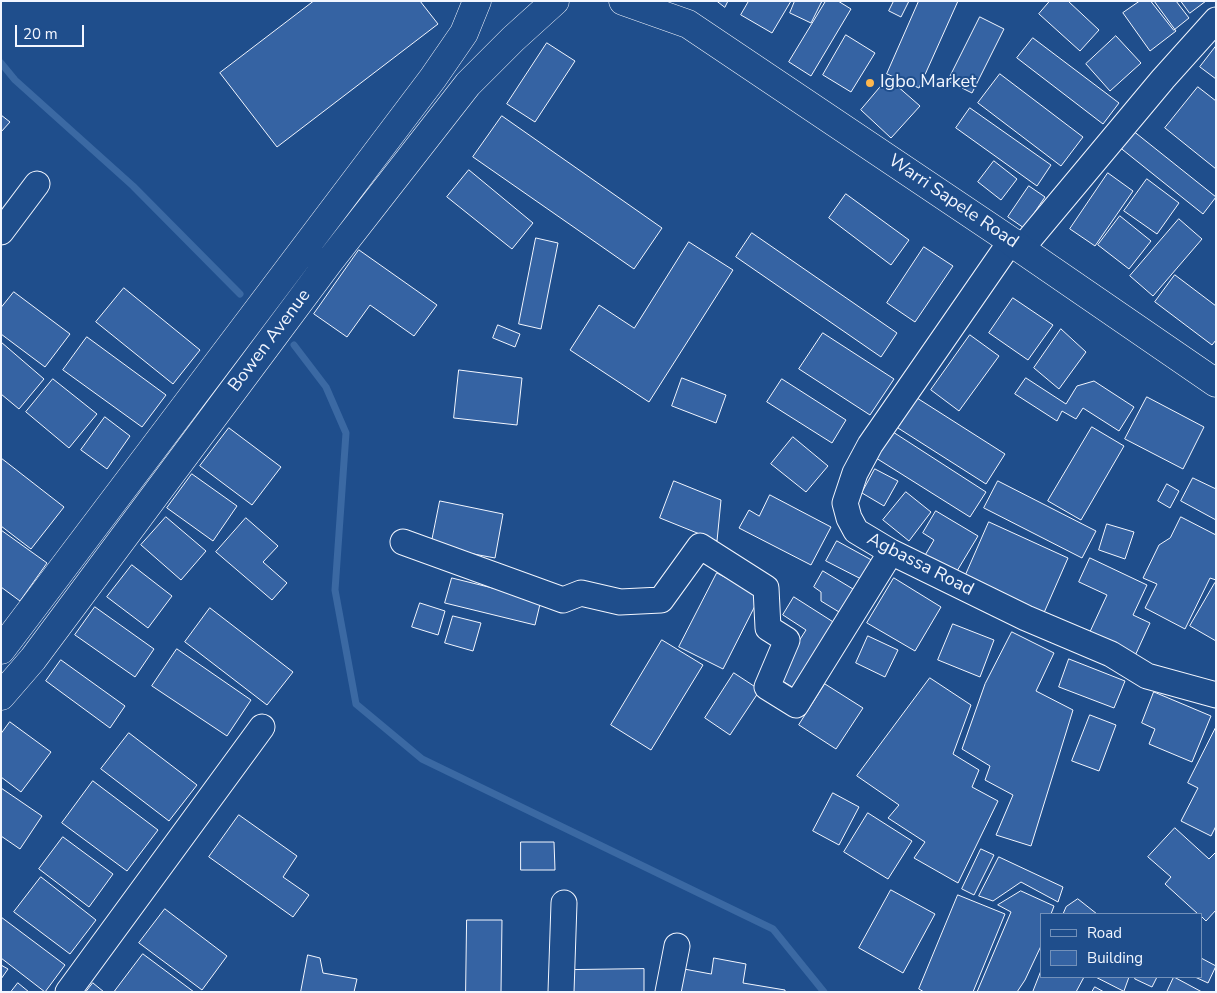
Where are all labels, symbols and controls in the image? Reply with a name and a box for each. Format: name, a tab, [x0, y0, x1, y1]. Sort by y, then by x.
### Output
scale bar	[18, 15, 86, 47]
text: 20 m	[23, 24, 58, 44]
place label: Igbo Market	[880, 72, 976, 94]
marker: Igbo Market	[864, 77, 876, 89]
street label: Warri Sapele Road	[884, 151, 1022, 253]
street label: Bowen Avenue	[224, 285, 316, 397]
street label: Agbassa Road	[863, 529, 977, 601]
legend	[1040, 913, 1202, 978]
text: Road	[1087, 923, 1122, 943]
text: Building	[1087, 948, 1143, 968]

